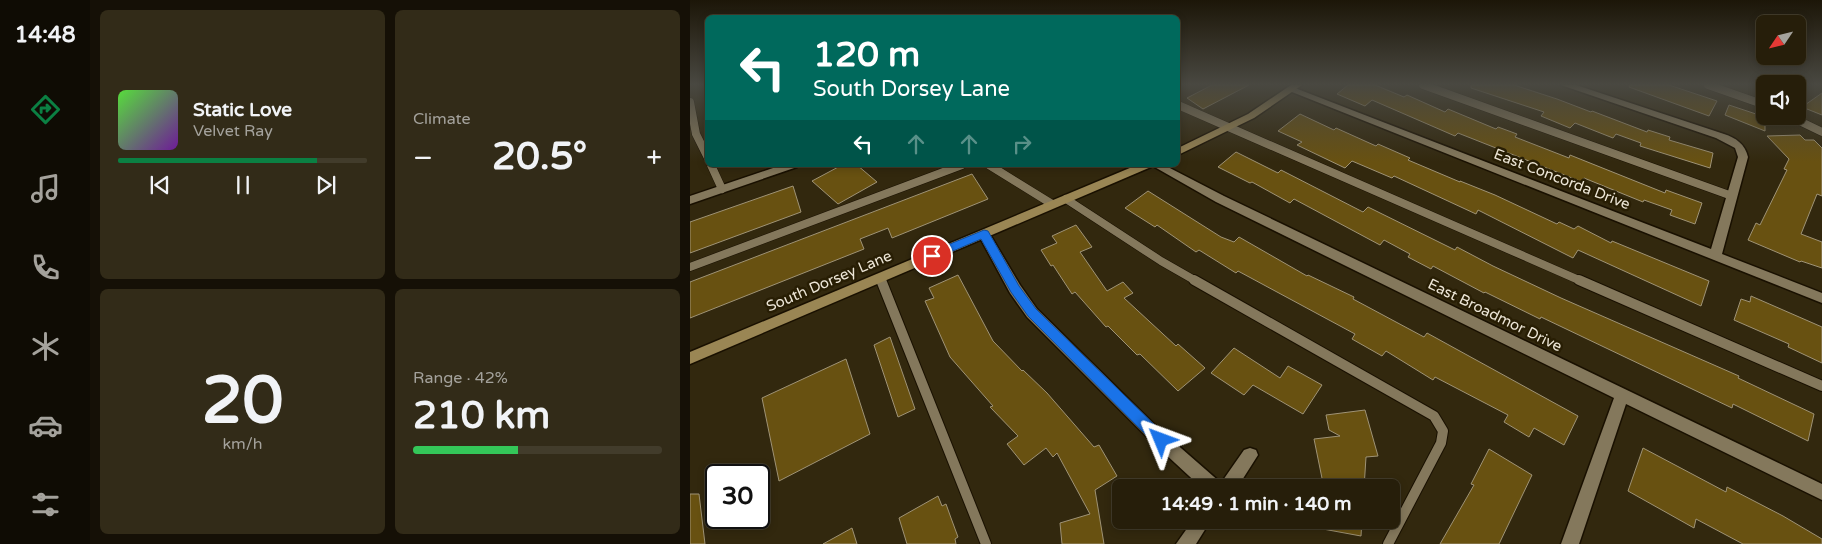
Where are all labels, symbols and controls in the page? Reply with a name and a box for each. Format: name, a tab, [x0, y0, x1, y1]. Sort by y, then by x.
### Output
north arrow	[1756, 15, 1806, 65]
map controls	[1756, 15, 1806, 125]
text: 14:48	[15, 22, 75, 48]
text: 120 m	[813, 34, 920, 76]
icon: left	[730, 35, 795, 100]
button: sound	[1756, 75, 1806, 125]
text: South Dorsey Lane	[813, 76, 1010, 102]
icon: directions	[28, 92, 63, 127]
text: Static Love	[193, 99, 292, 121]
text: Climate	[413, 109, 471, 129]
text: Velvet Ray	[193, 121, 273, 141]
icon: left	[849, 130, 877, 158]
icon: ahead	[902, 130, 930, 158]
icon: ahead	[955, 130, 983, 158]
icon: right	[1008, 130, 1036, 158]
text: 20.5°	[492, 134, 587, 180]
text: −	[413, 141, 433, 175]
text: +	[646, 141, 662, 175]
street label: East Concorda Drive	[1491, 145, 1633, 213]
icon: music	[28, 171, 63, 206]
icon: previous	[146, 171, 174, 199]
icon: pause	[229, 171, 257, 199]
icon: next	[312, 171, 340, 199]
pin	[911, 235, 953, 277]
icon: arrive	[918, 242, 946, 270]
street label: South Dorsey Lane	[764, 246, 894, 316]
icon: phone	[28, 250, 63, 285]
street label: East Broadmor Drive	[1425, 275, 1565, 355]
icon: climate	[28, 329, 63, 364]
text: 20	[202, 362, 283, 441]
text: Range · 42%	[413, 368, 508, 388]
text: 210 km	[413, 393, 550, 439]
icon: car	[28, 408, 63, 443]
position arrow	[1134, 413, 1186, 465]
text: km/h	[222, 434, 263, 454]
speed limit sign: 30	[705, 464, 770, 529]
icon: filters	[28, 487, 63, 522]
text: 14:49 · 1 min · 140 m	[1160, 493, 1352, 515]

